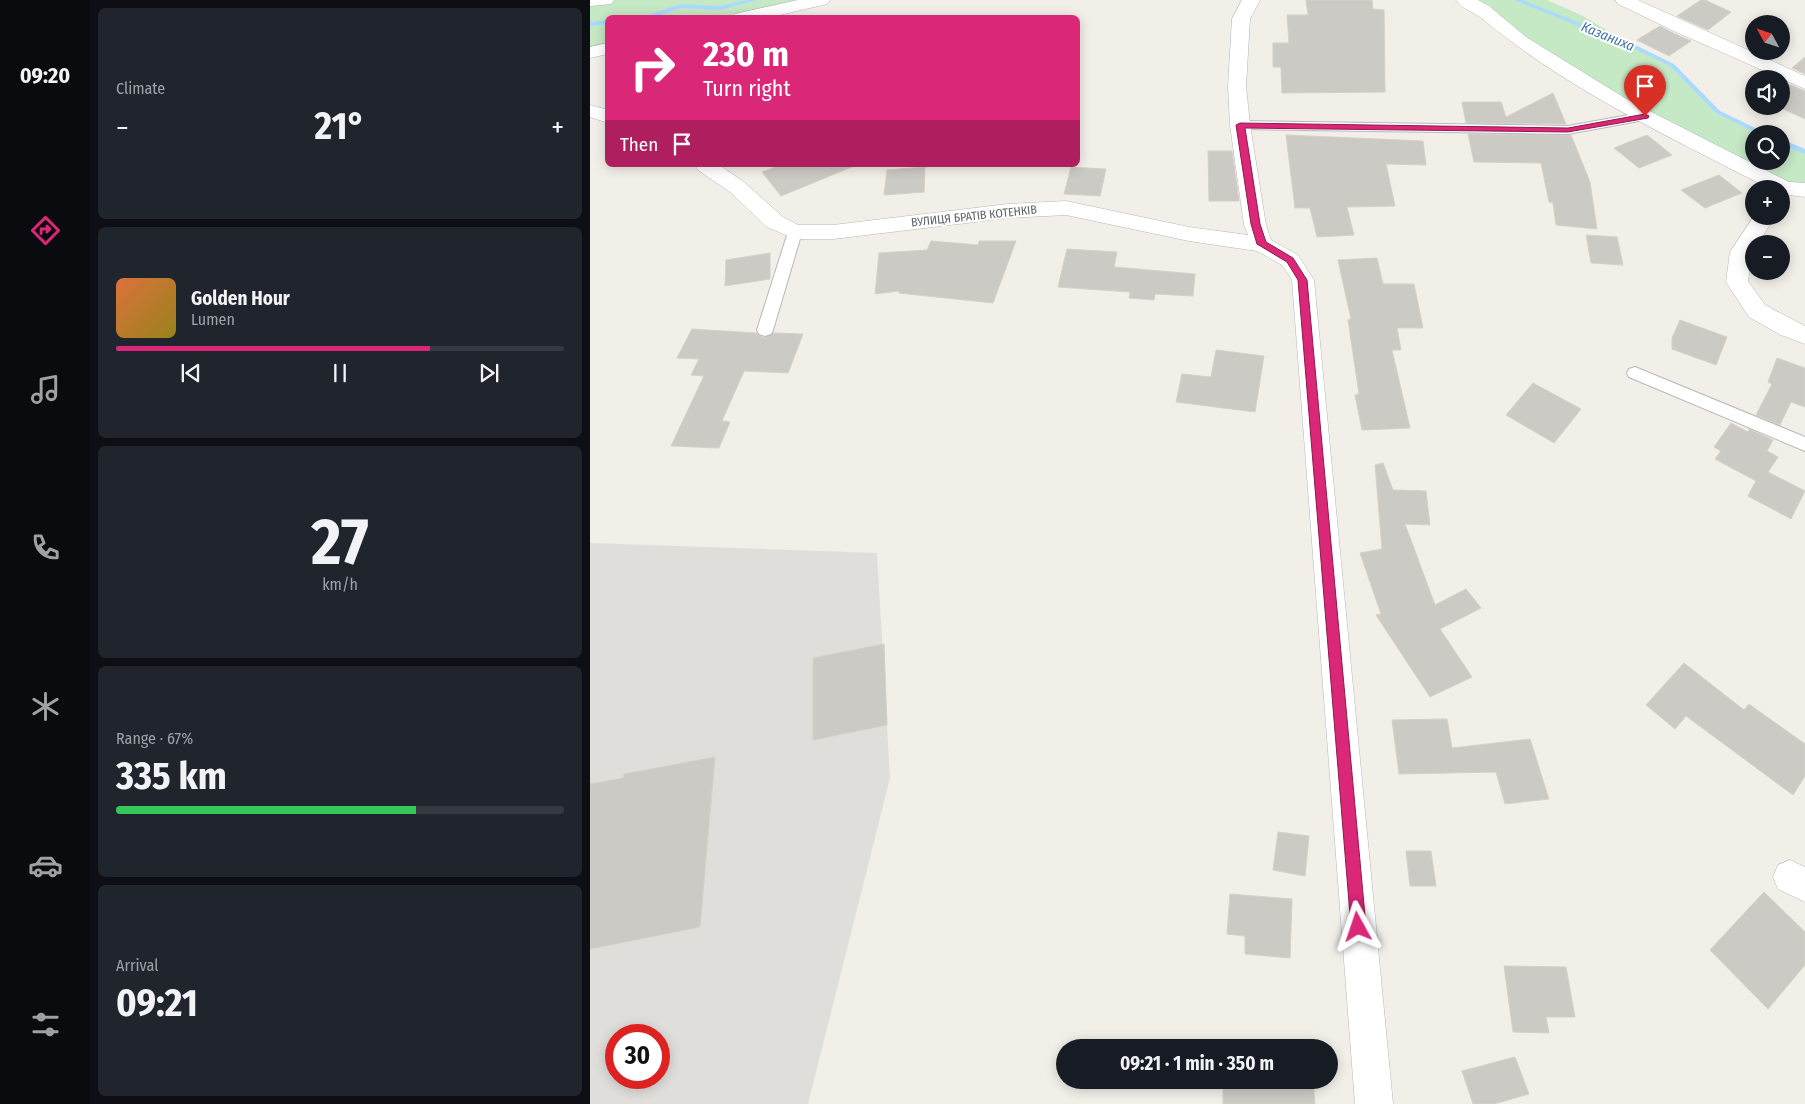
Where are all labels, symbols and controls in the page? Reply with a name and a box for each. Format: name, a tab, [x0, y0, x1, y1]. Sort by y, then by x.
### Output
north arrow	[1745, 15, 1790, 60]
map controls	[1745, 15, 1790, 280]
water label: Казаниха	[1579, 18, 1637, 55]
text: 230 m	[703, 33, 789, 75]
icon: right	[620, 35, 685, 100]
text: 09:20	[20, 62, 70, 89]
pin	[1624, 65, 1666, 116]
button: sound	[1745, 70, 1790, 115]
icon: arrive	[1631, 72, 1659, 100]
text: Turn right	[703, 75, 791, 102]
text: Climate	[116, 79, 165, 98]
text: 21°	[315, 103, 365, 149]
text: −	[116, 111, 129, 144]
text: +	[551, 111, 564, 144]
button: search	[1745, 125, 1790, 170]
icon: arrive	[668, 130, 696, 158]
text: Then	[620, 133, 658, 156]
button: +	[1745, 180, 1790, 225]
street label: ВУЛИЦЯ БРАТІВ КОТЕНКІВ	[910, 202, 1038, 230]
icon: directions	[28, 213, 63, 248]
button: −	[1745, 235, 1790, 280]
text: Golden Hour	[191, 287, 290, 310]
text: Lumen	[191, 310, 235, 329]
icon: previous	[177, 359, 205, 387]
icon: pause	[326, 359, 354, 387]
icon: next	[475, 359, 503, 387]
icon: music	[28, 372, 63, 407]
text: 27	[311, 503, 369, 581]
icon: phone	[28, 530, 63, 565]
text: km/h	[322, 575, 358, 594]
icon: climate	[28, 689, 63, 724]
text: Range · 67%	[116, 729, 193, 748]
text: 335 km	[116, 753, 227, 799]
icon: car	[28, 848, 63, 883]
position arrow	[1331, 900, 1383, 952]
text: Arrival	[116, 956, 158, 975]
text: 09:21	[116, 980, 198, 1026]
icon: filters	[28, 1007, 63, 1042]
speed limit sign: 30	[605, 1024, 670, 1089]
text: 09:21 · 1 min · 350 m	[1120, 1052, 1274, 1075]

